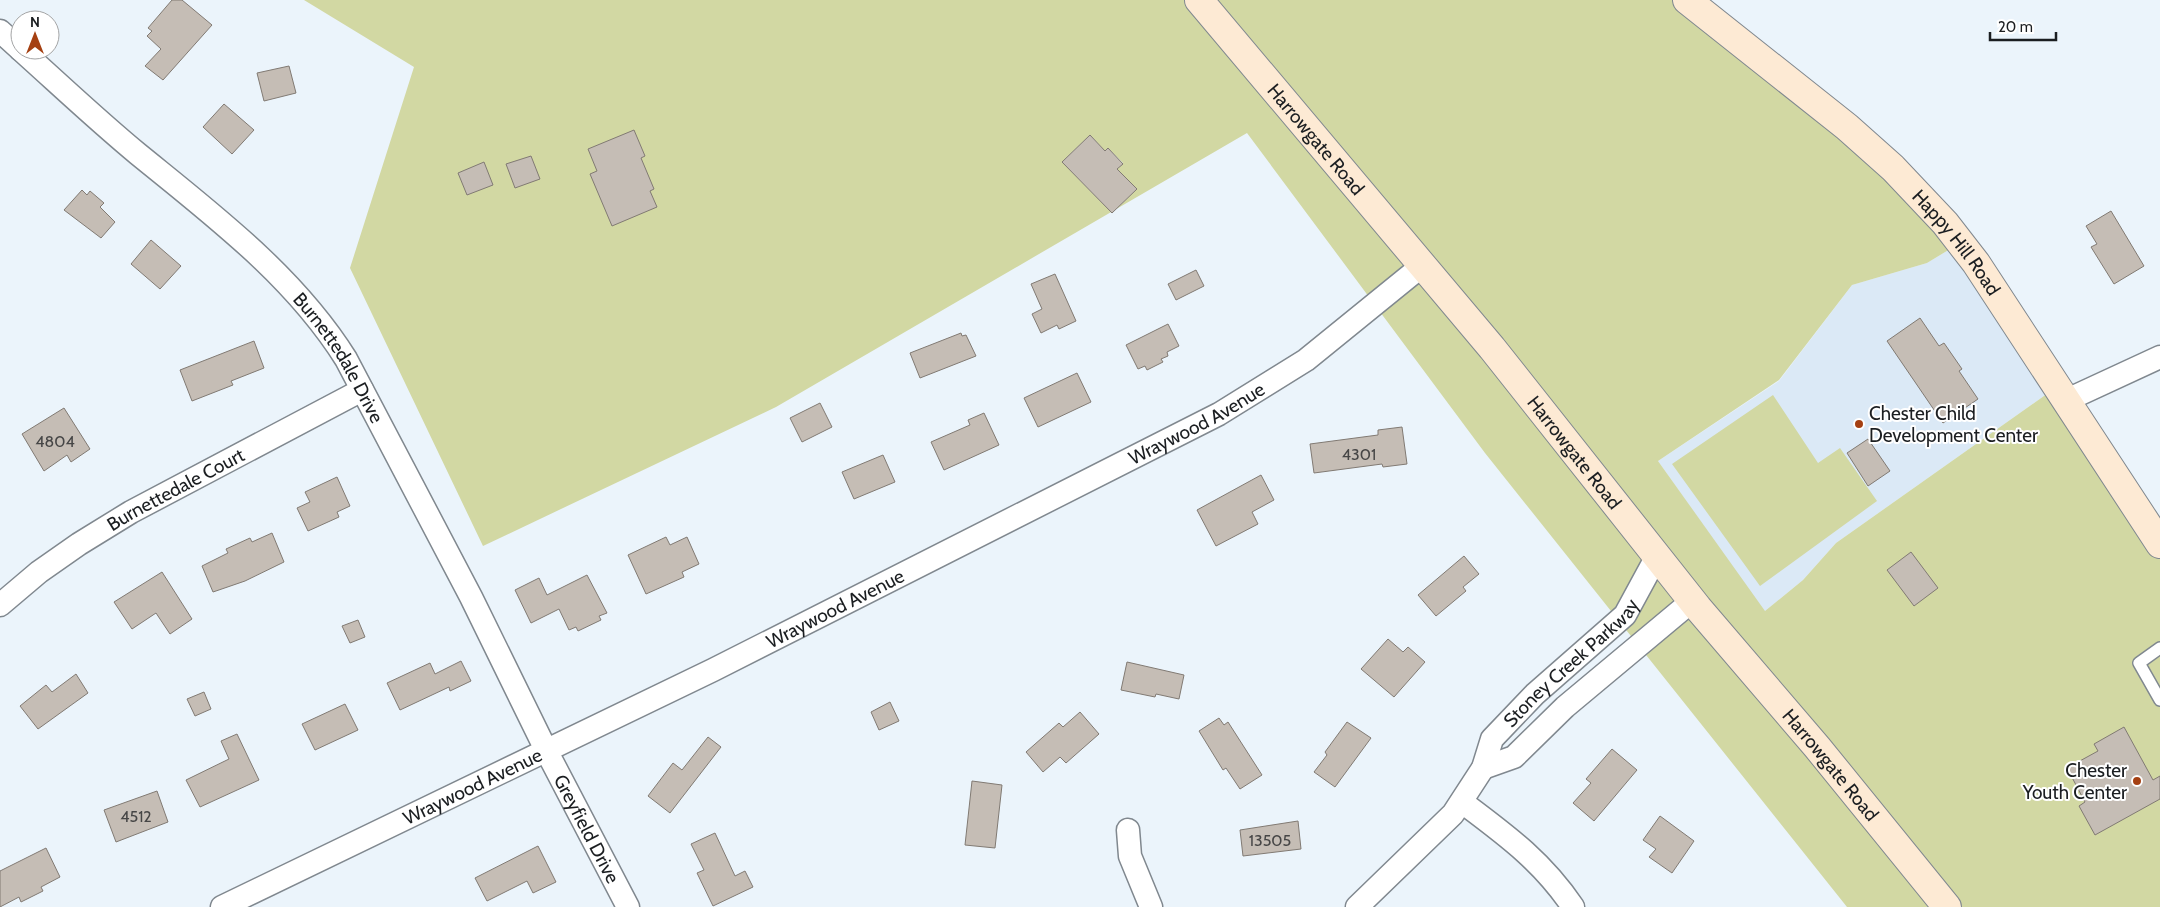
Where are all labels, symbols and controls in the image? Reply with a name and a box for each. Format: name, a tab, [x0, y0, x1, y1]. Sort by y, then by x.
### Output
north arrow	[10, 10, 60, 60]
scale bar	[1990, 10, 2056, 42]
text: N	[30, 13, 40, 31]
text: 20 m	[1998, 18, 2033, 36]
street label: Harrowgate Road	[1263, 79, 1369, 200]
street label: Happy Hill Road	[1907, 185, 2005, 300]
street label: Burnettedale Drive	[288, 288, 389, 427]
street label: Wraywood Avenue	[1125, 377, 1269, 470]
street label: Harrowgate Road	[1522, 391, 1626, 514]
place label: Chester Child Development Center	[1869, 402, 2038, 447]
marker: Chester Child Development Center	[1853, 418, 1865, 430]
house number: 4804	[35, 432, 75, 451]
street label: Burnettedale Court	[103, 443, 249, 536]
house number: 4301	[1342, 445, 1376, 464]
street label: Wraywood Avenue	[763, 564, 908, 653]
street label: Stoney Creek Parkway	[1499, 595, 1644, 732]
street label: Harrowgate Road	[1777, 704, 1883, 826]
street label: Wraywood Avenue	[399, 743, 546, 830]
place label: Chester Youth Center	[2022, 759, 2127, 804]
street label: Greyfield Drive	[549, 771, 625, 887]
marker: Chester Youth Center	[2131, 775, 2143, 787]
house number: 4512	[120, 807, 152, 826]
house number: 13505	[1249, 831, 1291, 850]

